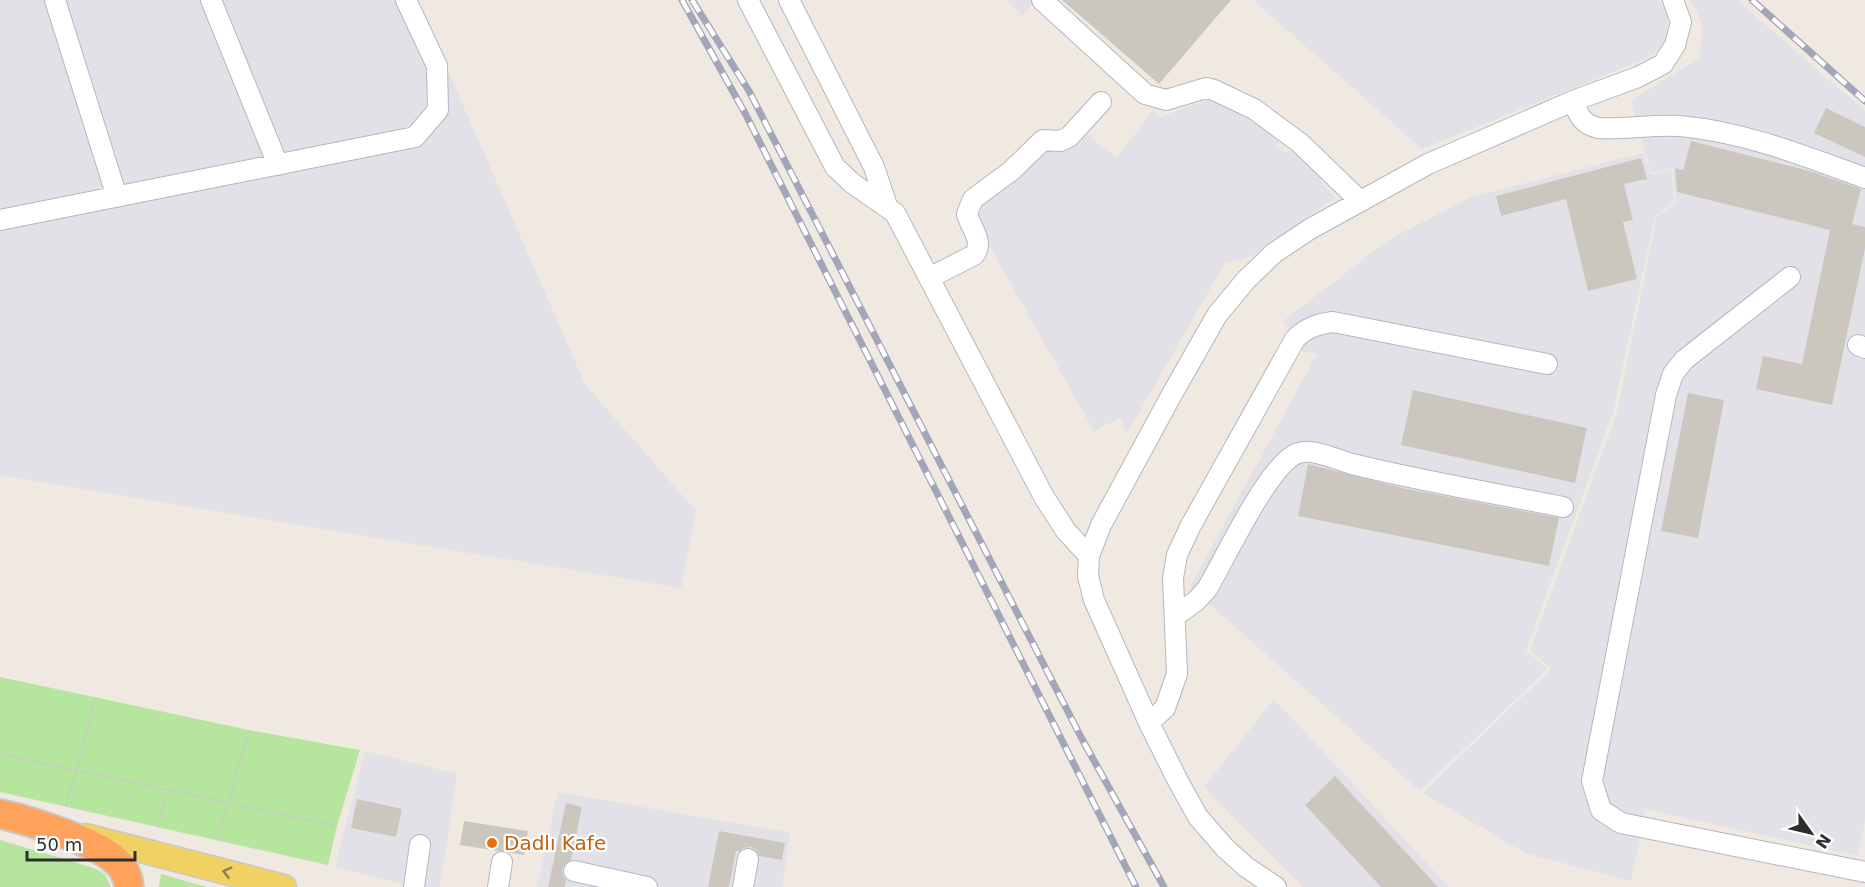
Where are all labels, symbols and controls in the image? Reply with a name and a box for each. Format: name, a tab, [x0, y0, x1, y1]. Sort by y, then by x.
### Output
north arrow	[1781, 803, 1841, 863]
scale bar	[27, 824, 135, 862]
text: N	[1811, 830, 1835, 852]
place label: Dadlı Kafe	[504, 831, 606, 855]
text: 50 m	[36, 834, 82, 855]
marker: Dadlı Kafe	[485, 836, 499, 850]
one-way arrow	[222, 867, 232, 880]

